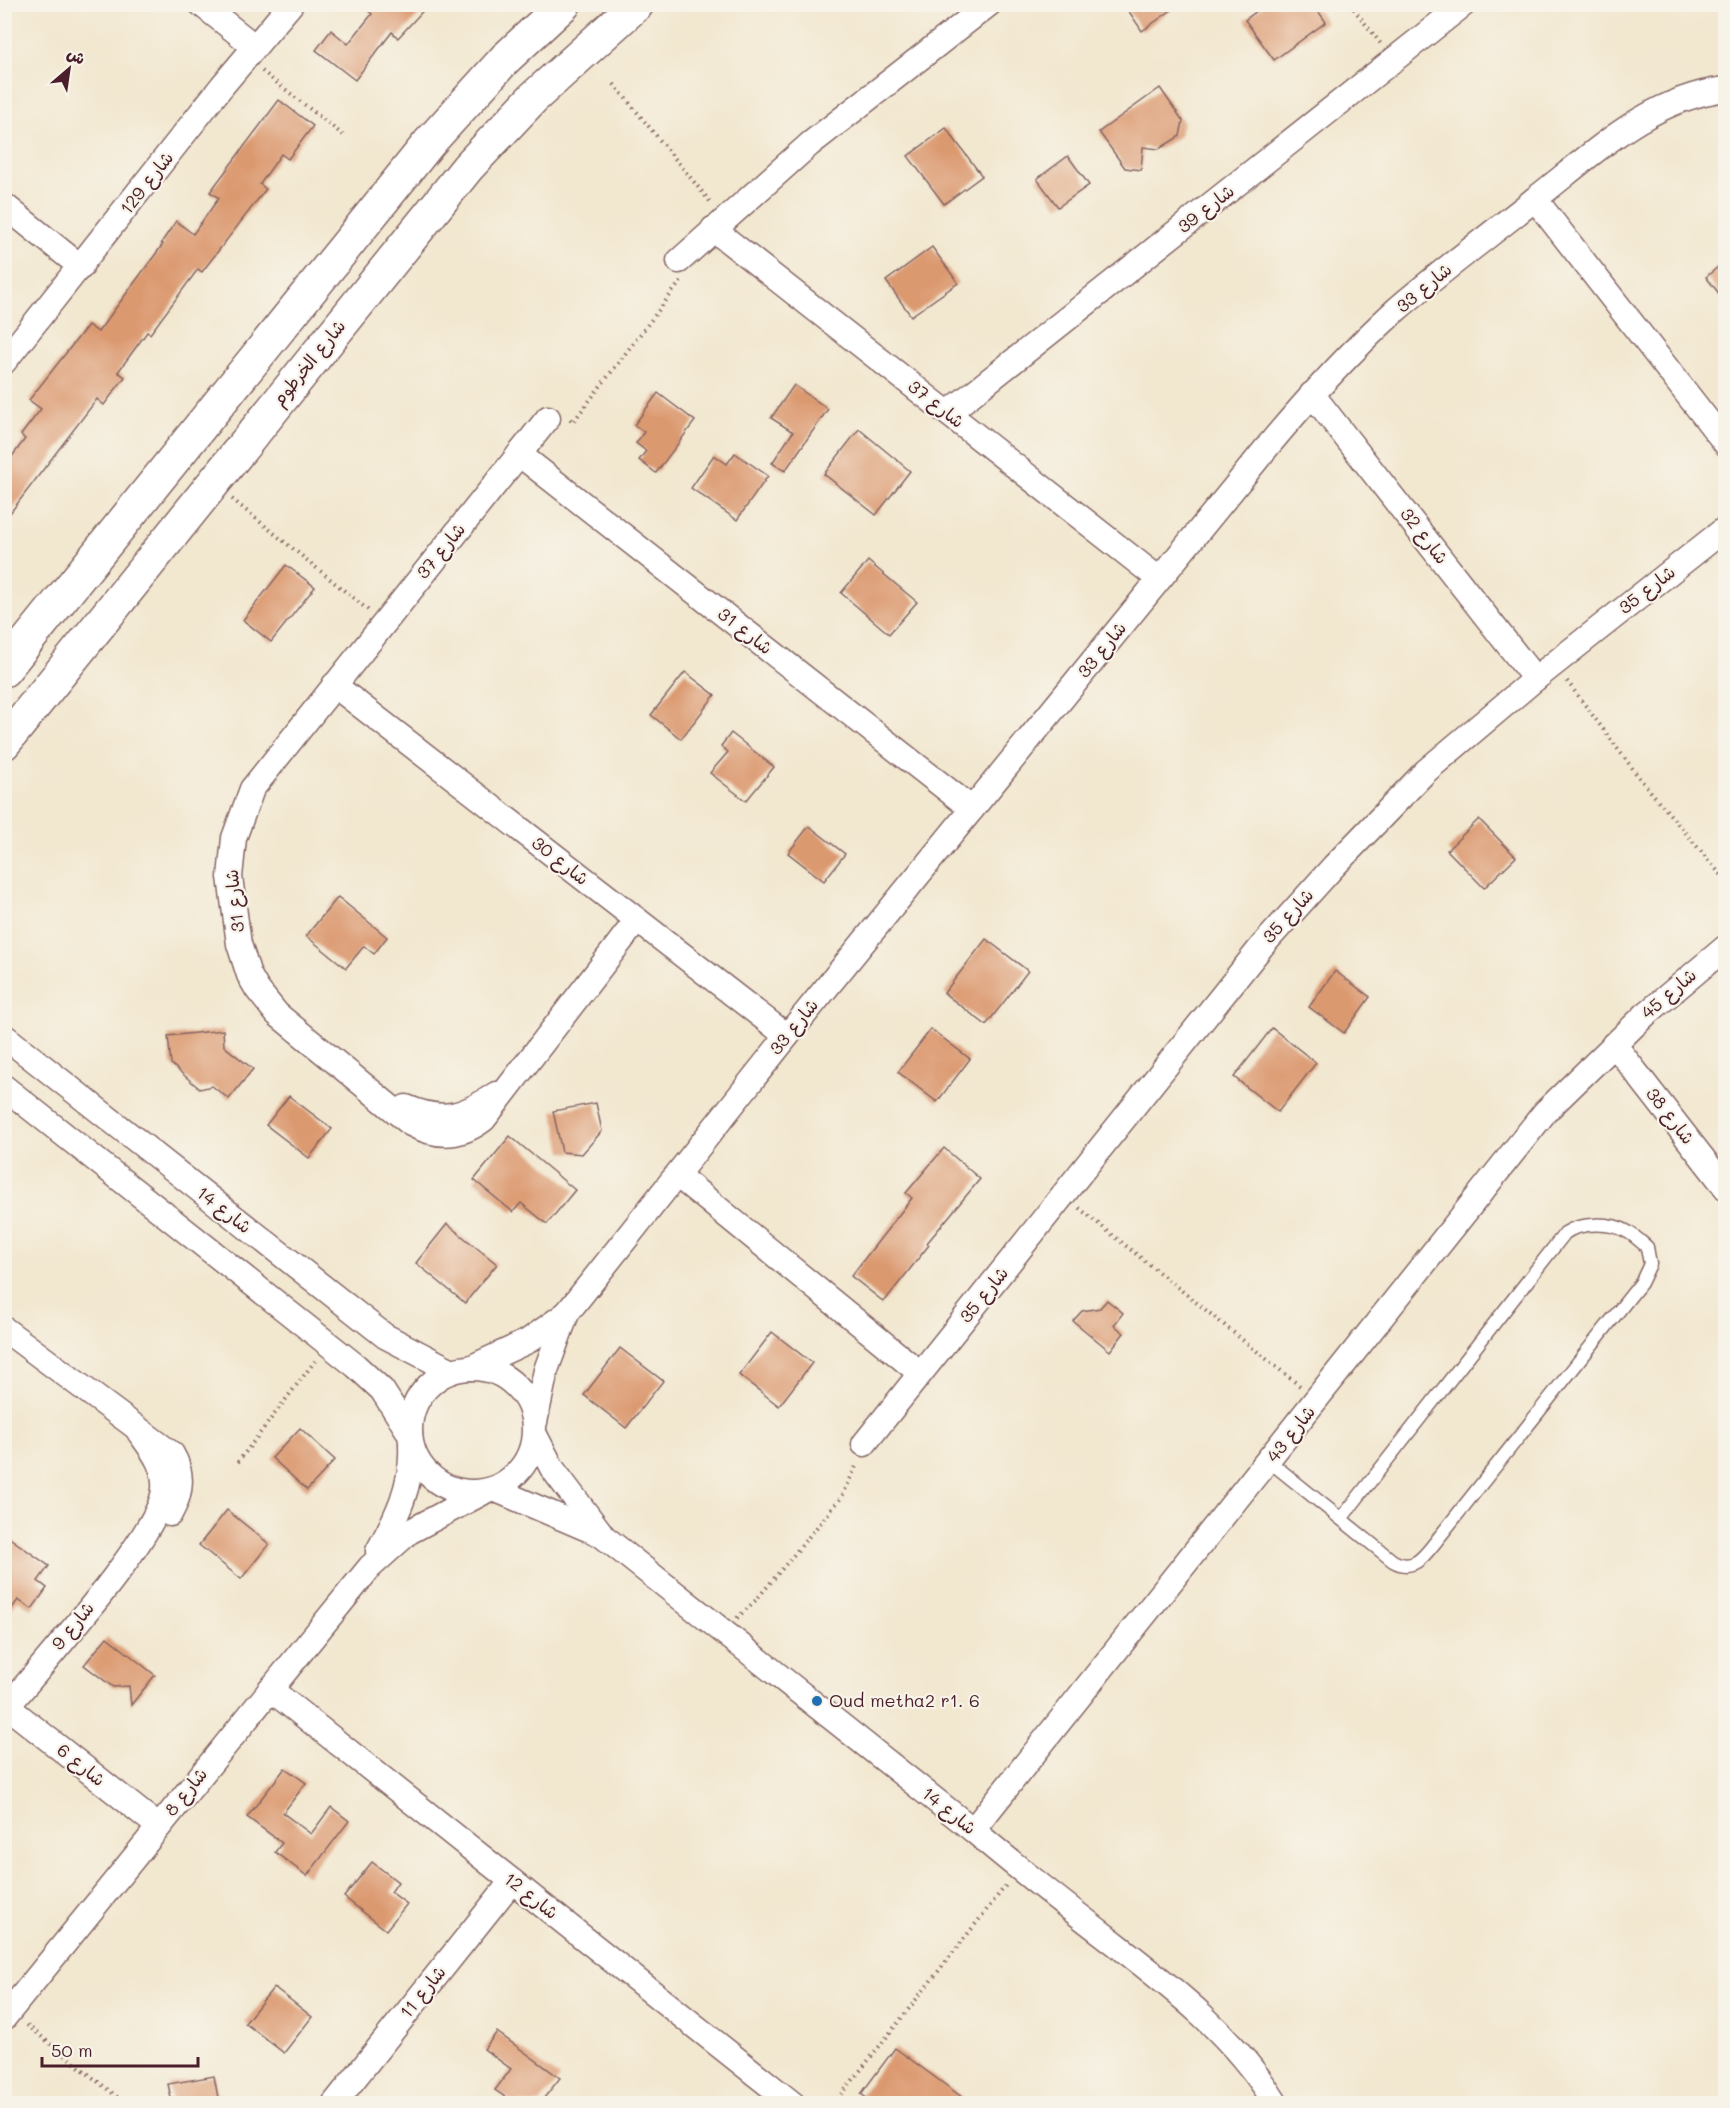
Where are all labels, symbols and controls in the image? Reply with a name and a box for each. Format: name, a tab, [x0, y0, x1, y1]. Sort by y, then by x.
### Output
north arrow	[39, 39, 99, 99]
text: ش	[64, 42, 89, 69]
street label: شارع 129	[114, 146, 179, 219]
street label: شارع 39	[1172, 178, 1239, 239]
street label: شارع 33	[1390, 257, 1457, 318]
street label: شارع الخرطوم	[266, 314, 353, 412]
street label: شارع 37	[903, 374, 970, 434]
street label: شارع 32	[1394, 502, 1454, 569]
street label: شارع 37	[410, 517, 471, 584]
street label: شارع 35	[1613, 560, 1680, 620]
street label: شارع 31	[713, 601, 778, 660]
street label: شارع 33	[1071, 616, 1132, 683]
street label: شارع 30	[526, 830, 594, 891]
street label: شارع 31	[219, 868, 250, 934]
street label: شارع 35	[1256, 883, 1319, 948]
street label: شارع 45	[1636, 963, 1702, 1025]
street label: شارع 33	[763, 993, 824, 1060]
street label: شارع 38	[1640, 1082, 1701, 1149]
street label: شارع 14	[192, 1180, 257, 1239]
street label: شارع 35	[953, 1261, 1014, 1328]
street label: شارع 43	[1260, 1400, 1321, 1467]
street label: شارع 9	[45, 1596, 100, 1655]
place label: Oud metha2 r1. 6	[829, 1688, 980, 1712]
marker: Oud metha2 r1. 6	[810, 1694, 824, 1708]
street label: شارع 6	[52, 1737, 111, 1792]
street label: شارع 8	[158, 1762, 213, 1821]
street label: شارع 14	[917, 1781, 982, 1840]
street label: شارع 12	[499, 1866, 564, 1925]
street label: شارع 11	[394, 1960, 451, 2023]
scale bar	[42, 2030, 198, 2068]
text: 50 m	[51, 2038, 93, 2062]

